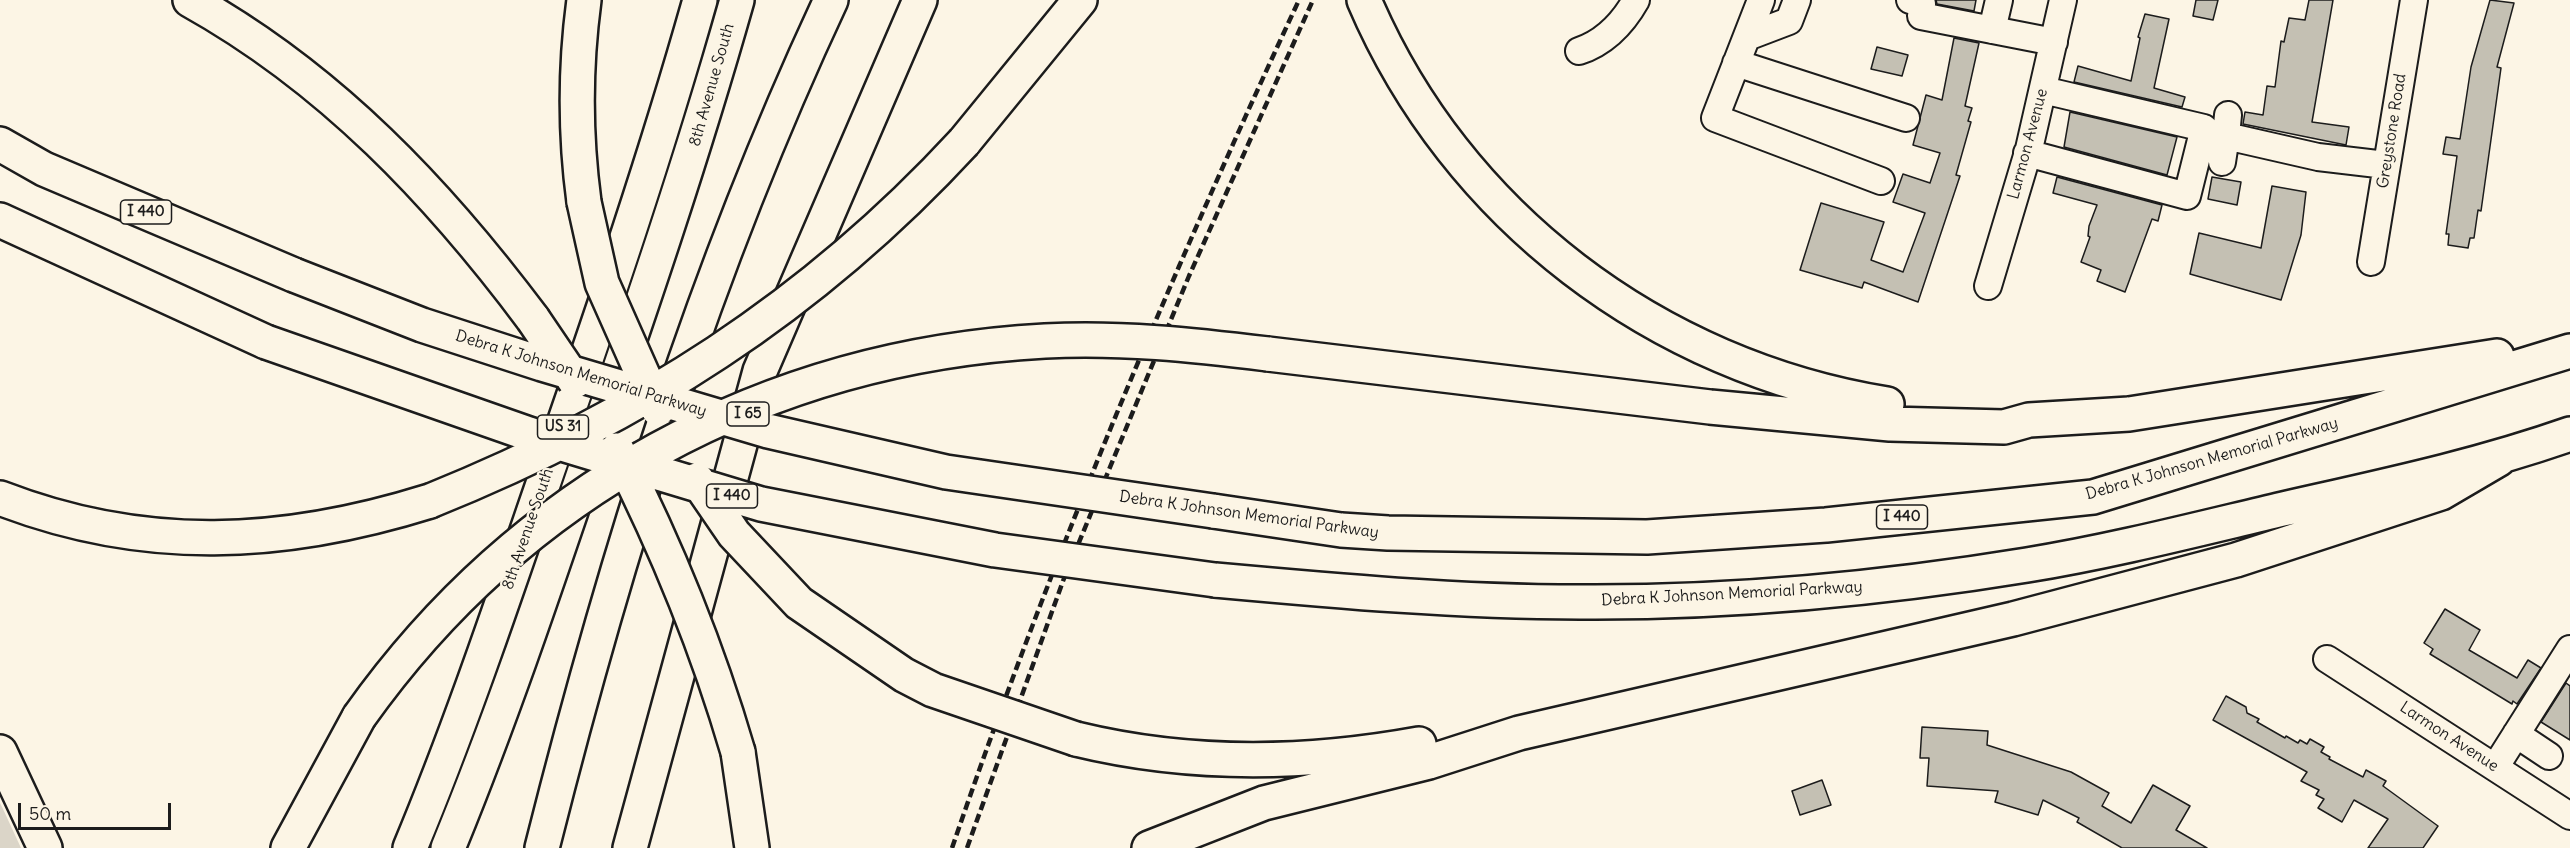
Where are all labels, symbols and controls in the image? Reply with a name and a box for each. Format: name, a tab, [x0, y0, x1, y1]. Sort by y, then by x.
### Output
street label: 8th Avenue South	[685, 21, 739, 149]
street label: Greystone Road	[2373, 72, 2411, 190]
street label: Larmon Avenue	[2004, 86, 2052, 202]
road number: I 440	[120, 200, 172, 224]
street label: Debra K Johnson Memorial Parkway	[453, 327, 709, 421]
road number: I 65	[727, 402, 769, 426]
street label: Debra K Johnson Memorial Parkway	[2084, 414, 2340, 504]
road number: US 31	[538, 415, 588, 439]
street label: 8th Avenue South	[498, 466, 558, 592]
road number: I 440	[706, 484, 758, 508]
street label: Debra K Johnson Memorial Parkway	[1118, 487, 1380, 543]
road number: I 440	[1876, 505, 1928, 529]
street label: Debra K Johnson Memorial Parkway	[1601, 578, 1863, 610]
street label: Larmon Avenue	[2396, 698, 2502, 776]
scale bar	[21, 791, 174, 829]
text: 50 m	[29, 802, 71, 825]

